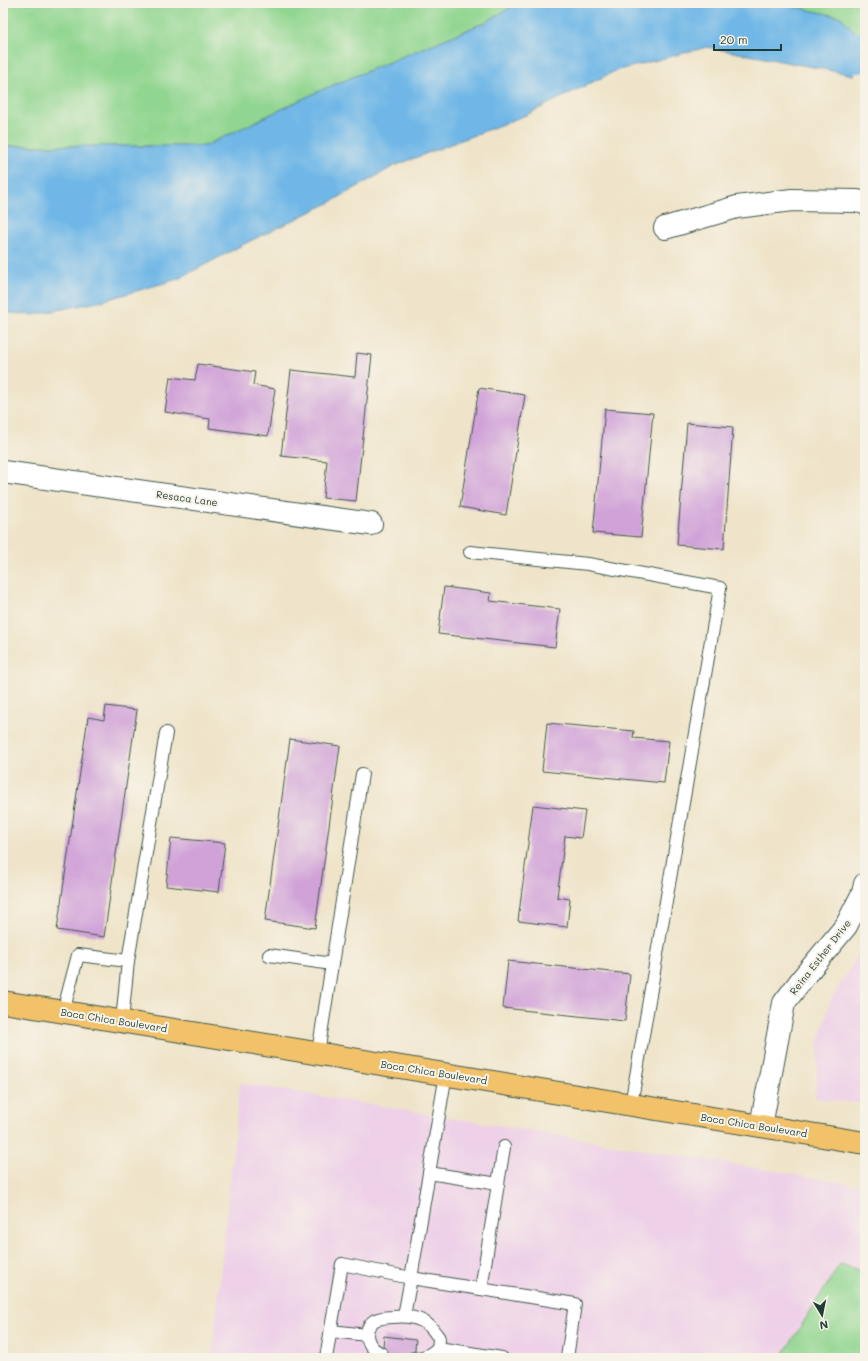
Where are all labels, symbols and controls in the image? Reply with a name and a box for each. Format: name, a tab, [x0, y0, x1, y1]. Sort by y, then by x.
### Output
scale bar	[714, 26, 781, 52]
text: 20 m	[720, 31, 748, 47]
street label: Resaca Lane	[155, 487, 219, 509]
street label: Reina Esther Drive	[786, 916, 854, 998]
street label: Boca Chica Boulevard	[60, 1005, 168, 1035]
street label: Boca Chica Boulevard	[380, 1057, 488, 1087]
street label: Boca Chica Boulevard	[700, 1110, 808, 1140]
north arrow	[802, 1295, 842, 1335]
text: N	[818, 1317, 829, 1333]

